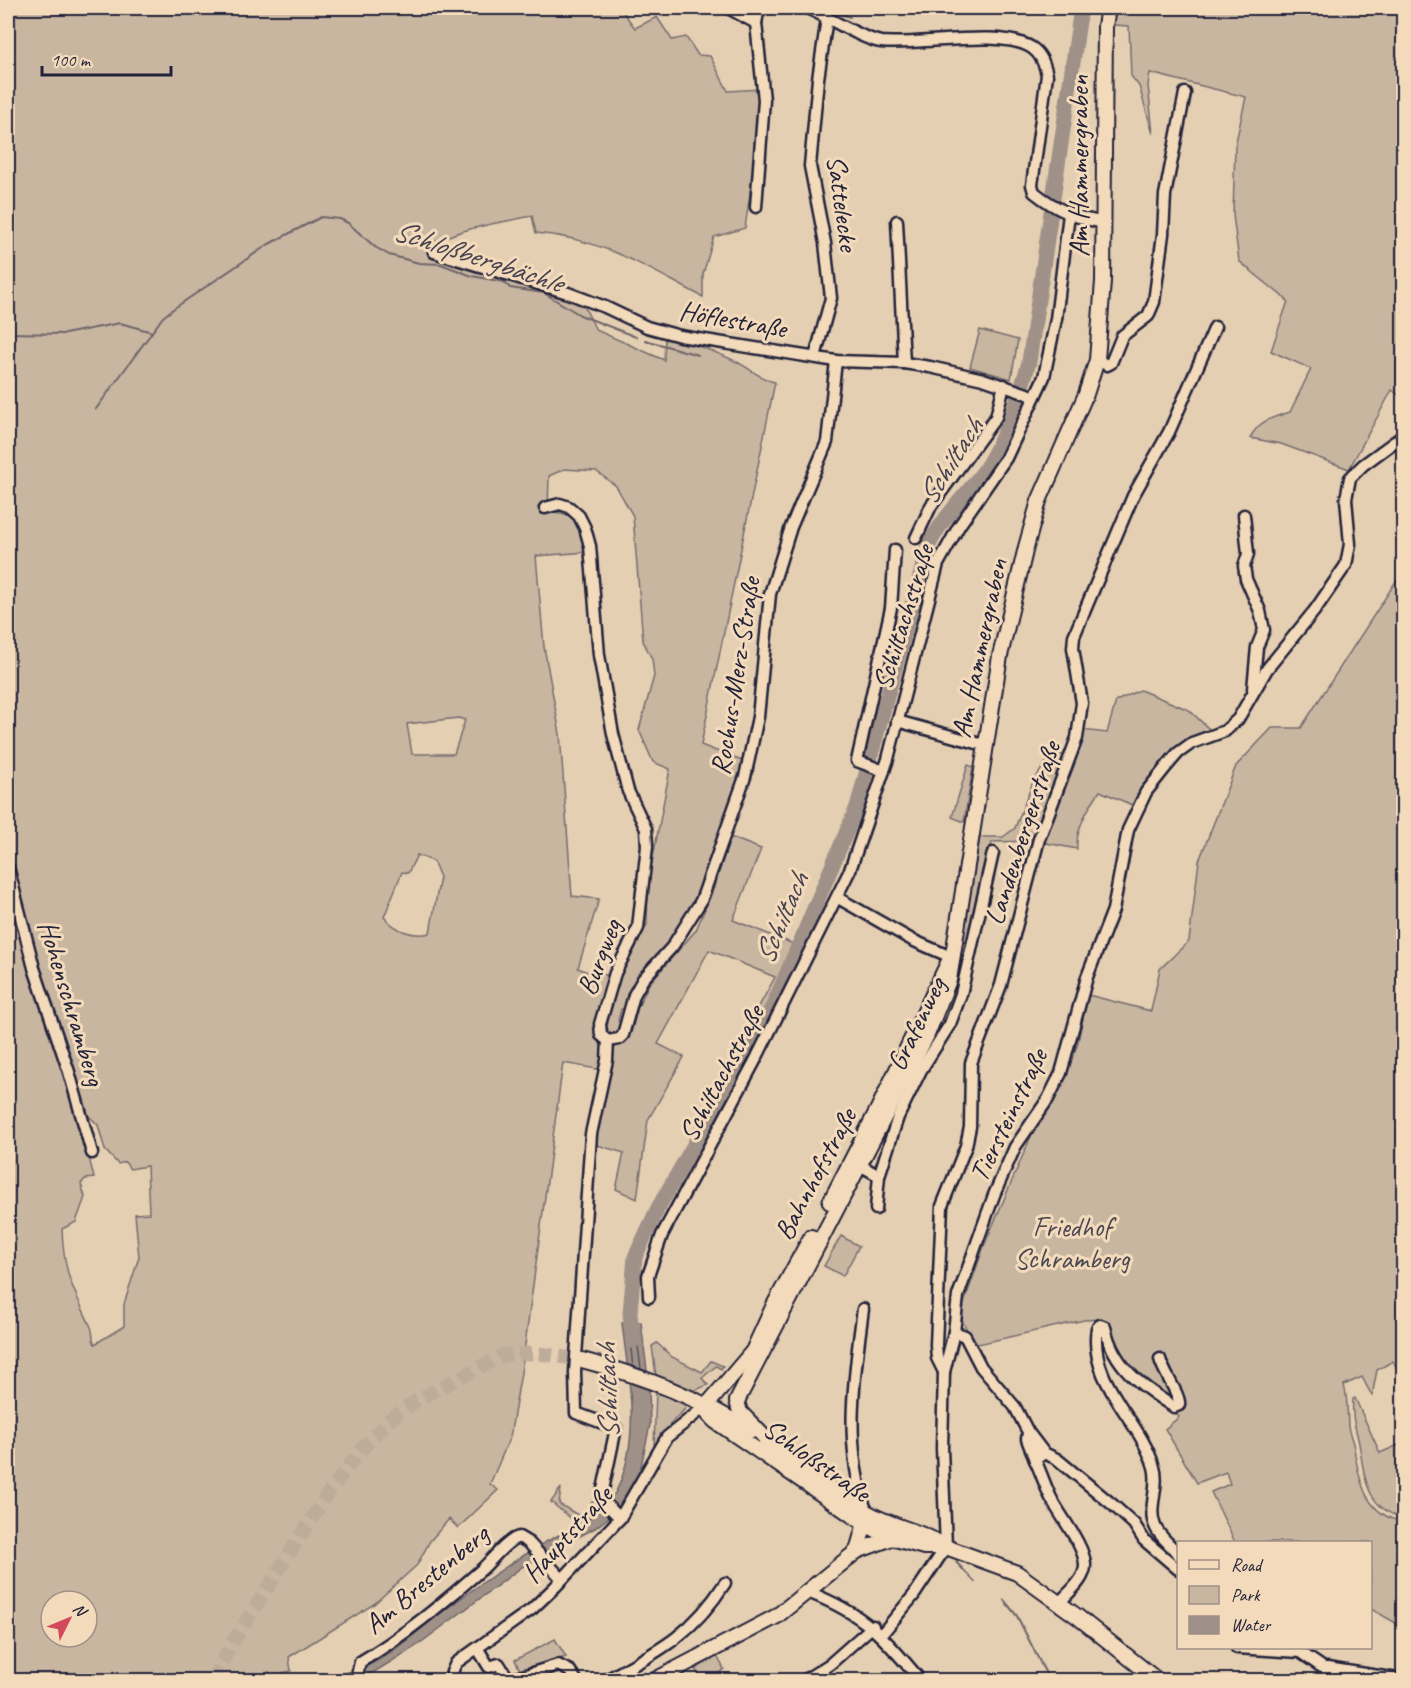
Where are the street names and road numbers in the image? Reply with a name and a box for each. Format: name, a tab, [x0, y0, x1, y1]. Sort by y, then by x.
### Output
street label: Am Hammergraben	[1061, 75, 1096, 257]
street label: Sattelecke	[819, 153, 867, 255]
street label: Höflestraße	[677, 292, 791, 346]
street label: Schiltachstraße	[864, 539, 942, 694]
street label: Am Hammergraben	[943, 555, 1015, 741]
street label: Rochus-Merz-Straße	[702, 573, 768, 777]
street label: Landenbergerstraße	[976, 735, 1069, 929]
street label: Burgweg	[569, 913, 630, 1000]
street label: Hohenschramberg	[30, 916, 114, 1091]
street label: Grafenweg	[879, 970, 954, 1076]
street label: Schiltachstraße	[670, 997, 772, 1147]
street label: Tiersteinstraße	[961, 1041, 1056, 1187]
street label: Bahnhofstraße	[766, 1101, 865, 1246]
street label: Schloßstraße	[757, 1410, 879, 1511]
street label: Hauptstraße	[514, 1477, 621, 1590]
street label: Am Brestenberg	[357, 1515, 497, 1641]

